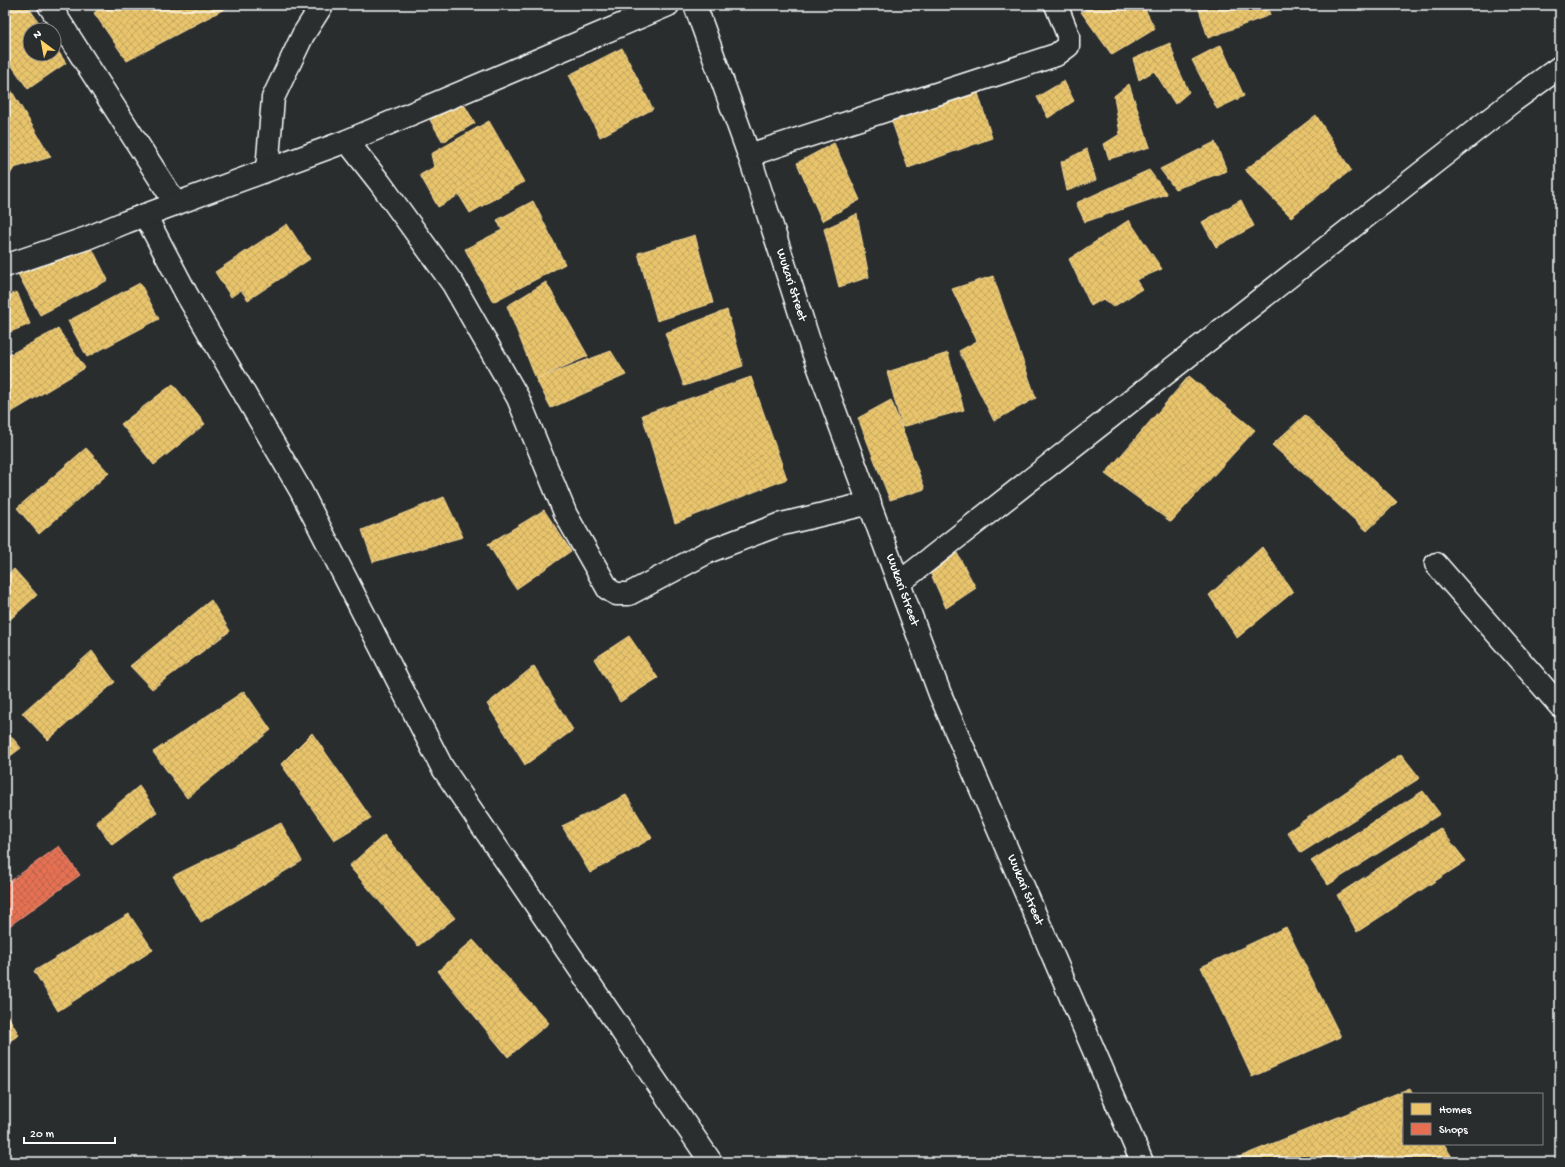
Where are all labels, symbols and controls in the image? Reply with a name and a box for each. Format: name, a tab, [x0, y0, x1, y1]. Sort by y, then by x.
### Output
north arrow	[22, 22, 62, 62]
text: N	[32, 28, 44, 42]
street label: Wukari Street	[772, 247, 810, 325]
street label: Wukari Street	[882, 552, 923, 630]
street label: Wukari Street	[1003, 852, 1047, 929]
legend	[1403, 1093, 1543, 1145]
text: Homes	[1439, 1104, 1472, 1118]
scale bar	[24, 1119, 115, 1145]
text: Shops	[1439, 1124, 1468, 1138]
text: 20 m	[30, 1128, 55, 1142]

